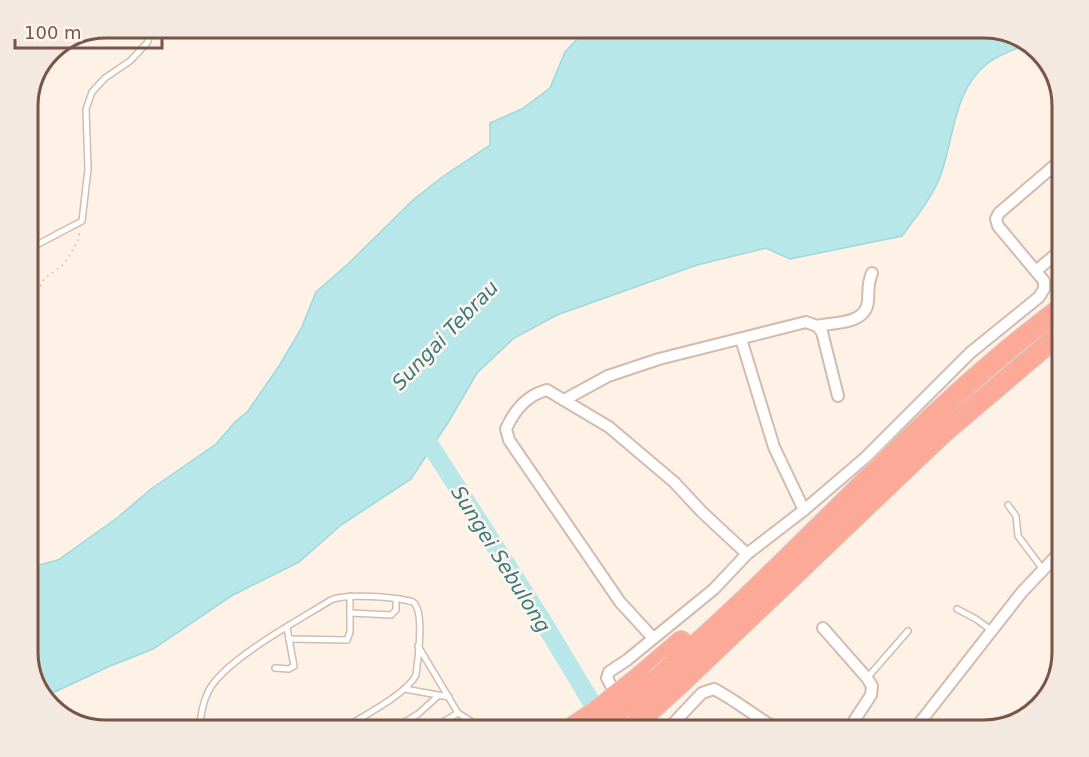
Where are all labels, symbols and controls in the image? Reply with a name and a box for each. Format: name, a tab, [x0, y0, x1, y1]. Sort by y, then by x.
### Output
scale bar	[15, 12, 162, 50]
text: 100 m	[24, 22, 82, 43]
water label: Sungai Tebrau	[387, 275, 503, 395]
water label: Sungei Sebulong	[446, 481, 556, 637]

